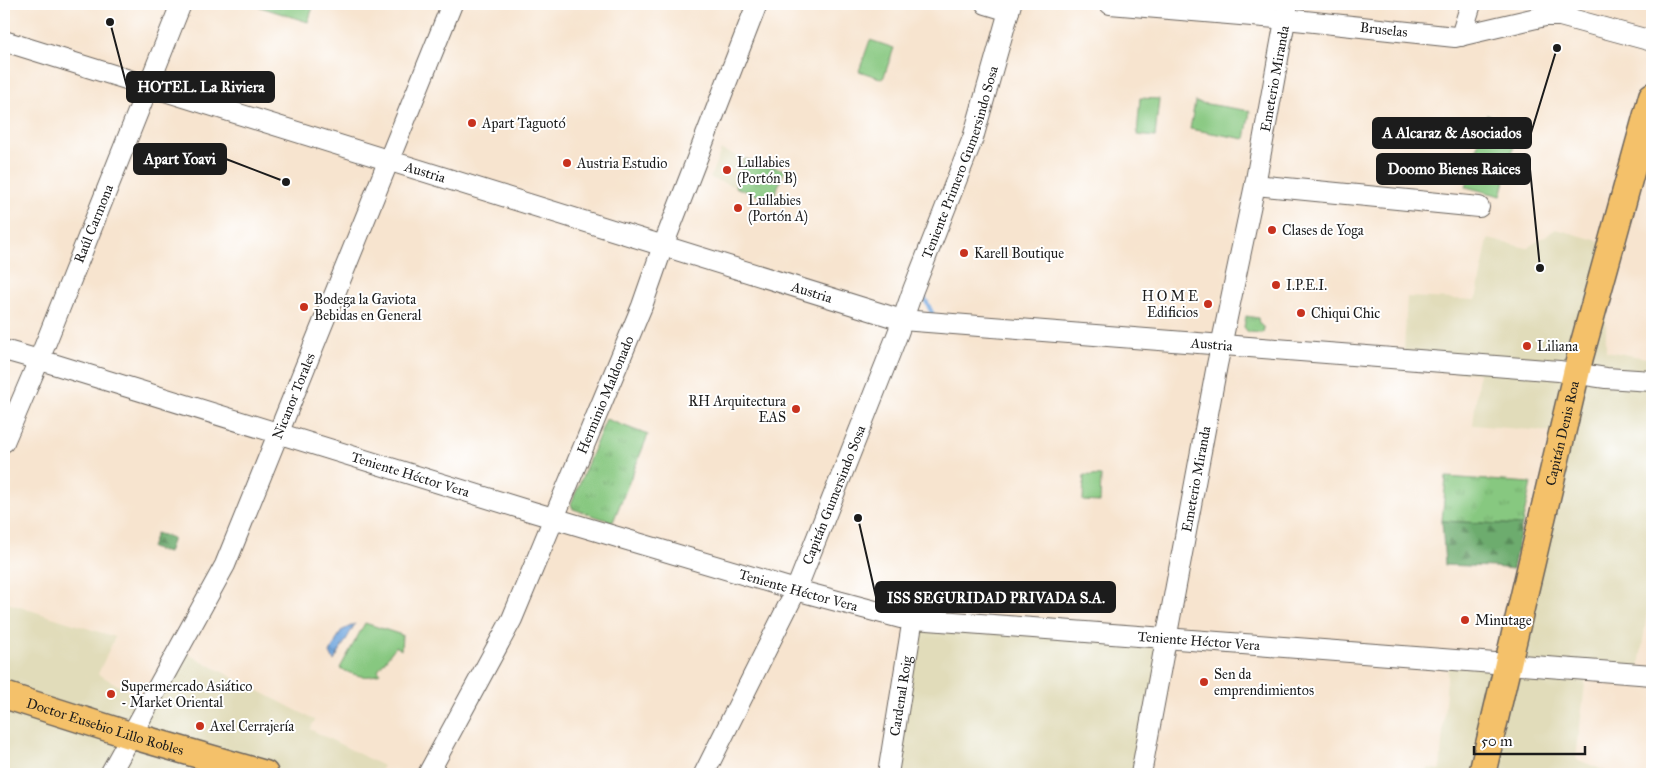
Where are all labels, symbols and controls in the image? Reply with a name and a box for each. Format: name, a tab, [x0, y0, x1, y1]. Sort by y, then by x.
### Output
street label: Bruselas	[1359, 18, 1408, 40]
street label: Emeterio Miranda	[1256, 24, 1292, 133]
street label: Teniente Primero Gumersindo Sosa	[918, 64, 1002, 261]
callout: HOTEL. La Riviera	[127, 72, 274, 102]
text: HOTEL. La Riviera	[137, 78, 265, 96]
place label: Apart Taguotó	[481, 115, 566, 132]
marker: Apart Taguotó	[466, 117, 478, 129]
callout: A Alcaraz & Asociados	[1373, 118, 1531, 148]
text: A Alcaraz & Asociados	[1382, 124, 1522, 142]
callout: Apart Yoavi	[134, 144, 226, 174]
text: Apart Yoavi	[143, 150, 217, 169]
place label: Lullabies (Portón B)	[737, 154, 797, 188]
callout: Doomo Bienes Raices	[1377, 154, 1530, 184]
place label: Austria Estudio	[576, 155, 667, 172]
street label: Austria	[402, 157, 448, 186]
marker: Austria Estudio	[561, 157, 573, 169]
text: Doomo Bienes Raices	[1388, 160, 1521, 178]
marker: Lullabies (Portón B)	[721, 164, 733, 176]
street label: Raúl Carmona	[70, 182, 117, 265]
place label: Lullabies (Portón A)	[748, 192, 808, 226]
marker: Lullabies (Portón A)	[732, 202, 744, 214]
place label: Clases de Yoga	[1282, 222, 1364, 239]
marker: Clases de Yoga	[1266, 224, 1278, 236]
place label: Karell Boutique	[974, 245, 1064, 263]
marker: Karell Boutique	[958, 247, 970, 259]
street label: Austria	[788, 277, 834, 306]
place label: I.P.E.I.	[1286, 277, 1327, 294]
marker: I.P.E.I.	[1270, 279, 1282, 291]
place label: H O M E Edificios	[1142, 288, 1198, 321]
place label: Bodega la Gaviota Bebidas en General	[314, 291, 422, 324]
marker: H O M E Edificios	[1202, 298, 1214, 310]
marker: Bodega la Gaviota Bebidas en General	[298, 301, 310, 313]
place label: Chiqui Chic	[1311, 305, 1380, 323]
marker: Chiqui Chic	[1295, 307, 1307, 319]
street label: Herminio Maldonado	[573, 333, 637, 456]
street label: Austria	[1189, 334, 1233, 354]
place label: Liliana	[1537, 338, 1578, 355]
marker: Liliana	[1521, 340, 1533, 352]
street label: Nicanor Torales	[268, 350, 319, 442]
street label: Capitán Denis Roa	[1542, 379, 1583, 487]
place label: RH Arquitectura EAS	[688, 393, 786, 426]
marker: RH Arquitectura EAS	[790, 403, 802, 415]
street label: Capitán Gumersindo Sosa	[798, 423, 869, 567]
street label: Emeterio Miranda	[1178, 425, 1214, 534]
street label: Teniente Héctor Vera	[349, 448, 472, 500]
street label: Teniente Héctor Vera	[737, 565, 860, 615]
callout: ISS SEGURIDAD PRIVADA S.A.	[876, 582, 1115, 612]
text: ISS SEGURIDAD PRIVADA S.A.	[887, 589, 1105, 607]
place label: Minutage	[1475, 612, 1532, 629]
marker: Minutage	[1459, 614, 1471, 626]
street label: Teniente Héctor Vera	[1137, 627, 1261, 654]
street label: Cardenal Roig	[886, 654, 915, 737]
place label: Sen da emprendimientos	[1214, 666, 1314, 699]
marker: Sen da emprendimientos	[1198, 676, 1210, 688]
place label: Supermercado Asiático - Market Oriental	[121, 678, 252, 711]
marker: Supermercado Asiático - Market Oriental	[105, 688, 117, 700]
street label: Doctor Eusebio Lillo Robles	[24, 694, 186, 759]
place label: Axel Cerrajería	[209, 718, 294, 735]
marker: Axel Cerrajería	[194, 720, 206, 732]
scale bar	[1474, 723, 1585, 755]
text: 50 m	[1481, 732, 1513, 750]

